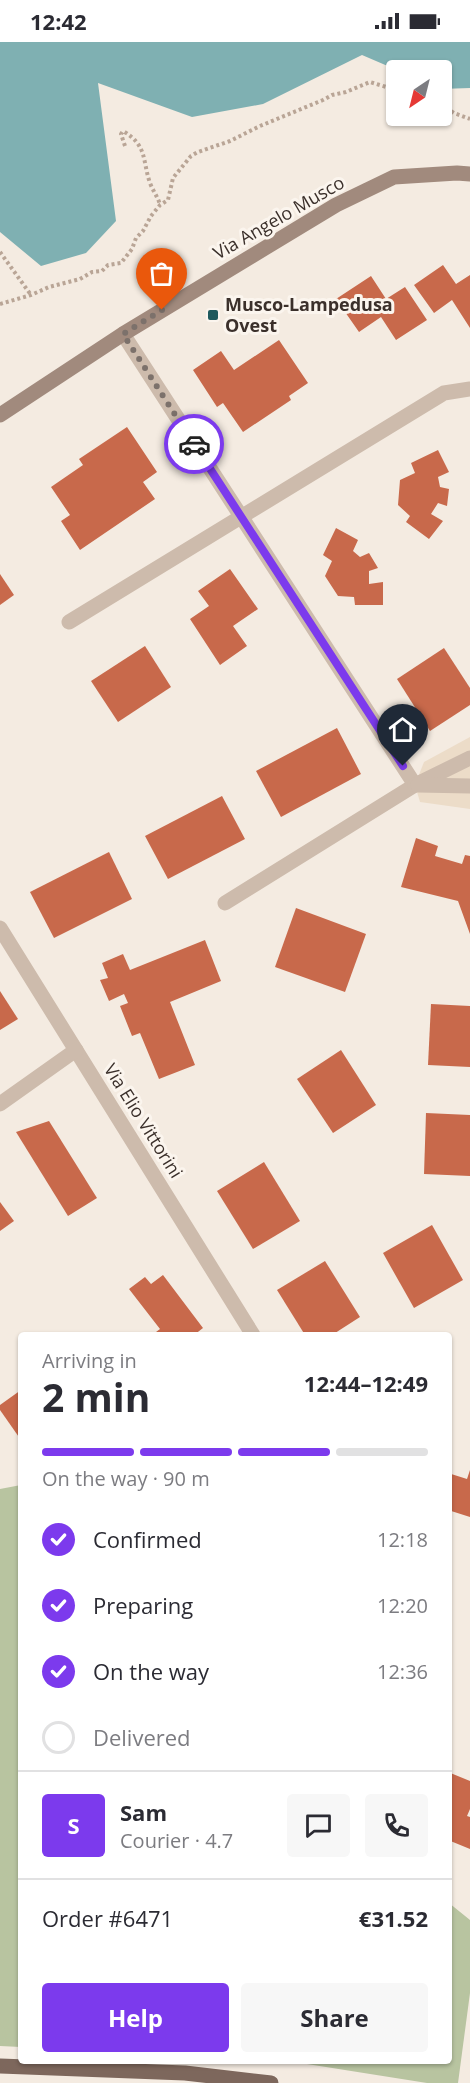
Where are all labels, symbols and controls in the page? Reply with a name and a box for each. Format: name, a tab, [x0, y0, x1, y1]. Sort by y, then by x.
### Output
text: 12:42	[30, 6, 87, 36]
north arrow	[386, 60, 452, 126]
map controls	[386, 60, 452, 126]
street label: Via Angelo Musco	[209, 170, 348, 264]
pin	[136, 248, 187, 310]
icon: bag	[145, 257, 178, 290]
place label: Musco-Lampedusa Ovest	[225, 292, 393, 337]
marker: Musco-Lampedusa Ovest	[206, 308, 220, 322]
courier	[164, 414, 224, 474]
icon: car	[178, 428, 211, 461]
pin	[377, 704, 428, 766]
icon: home	[386, 713, 419, 746]
street label: Via Elio Vittorini	[99, 1059, 189, 1182]
text: Arriving in	[42, 1347, 137, 1374]
text: 12:44–12:49	[304, 1368, 428, 1398]
text: 2 min	[42, 1370, 150, 1423]
text: On the way · 90 m	[42, 1465, 210, 1492]
icon: check	[42, 1523, 75, 1556]
text: Confirmed	[93, 1524, 202, 1554]
text: 12:18	[377, 1526, 428, 1553]
icon: check	[42, 1589, 75, 1622]
text: Preparing	[93, 1590, 193, 1620]
text: 12:20	[377, 1592, 428, 1619]
icon: check	[42, 1655, 75, 1688]
text: On the way	[93, 1656, 209, 1686]
text: 12:36	[377, 1658, 428, 1685]
text: Delivered	[93, 1722, 191, 1752]
button: chat	[287, 1794, 350, 1857]
button: phone	[365, 1794, 428, 1857]
text: Sam	[120, 1797, 167, 1827]
text: S	[67, 1810, 80, 1840]
text: Courier · 4.7	[120, 1827, 233, 1854]
text: Order #6471	[42, 1903, 173, 1933]
text: €31.52	[359, 1903, 428, 1933]
button: Help	[42, 1983, 229, 2052]
button: Share	[241, 1983, 428, 2052]

